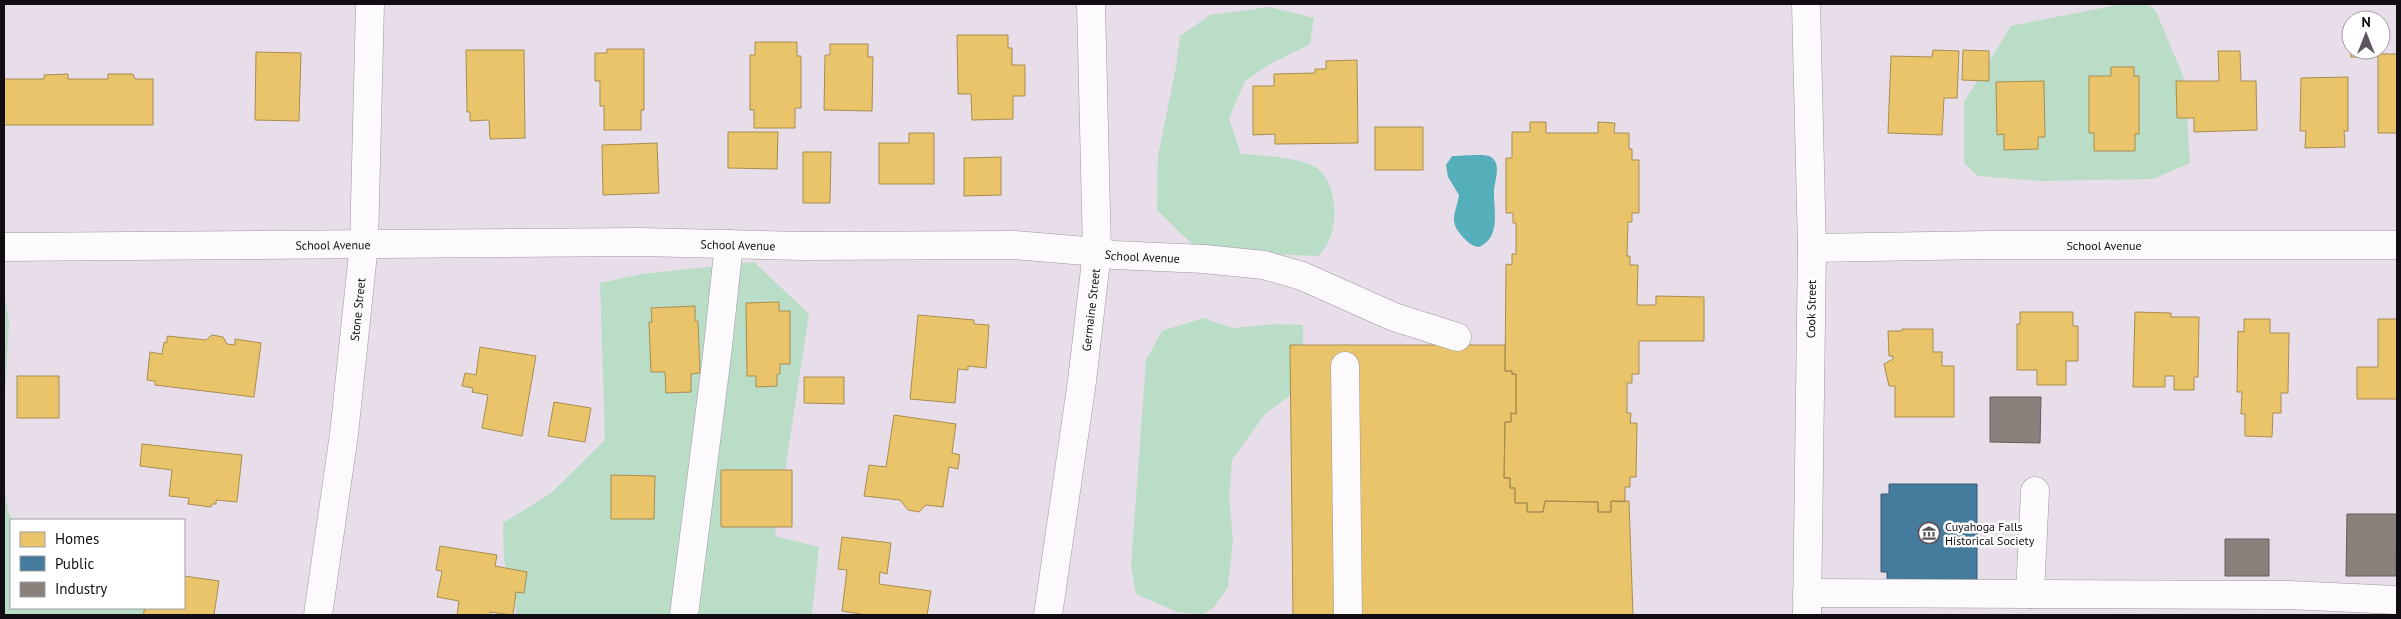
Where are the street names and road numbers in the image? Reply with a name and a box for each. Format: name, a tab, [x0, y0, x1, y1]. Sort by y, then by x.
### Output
street label: School Avenue	[700, 236, 776, 253]
street label: School Avenue	[295, 237, 371, 252]
street label: School Avenue	[2066, 238, 2142, 253]
street label: School Avenue	[1104, 246, 1180, 265]
street label: Germaine Street	[1078, 268, 1103, 352]
street label: Stone Street	[346, 277, 368, 342]
street label: Cook Street	[1803, 280, 1819, 338]

